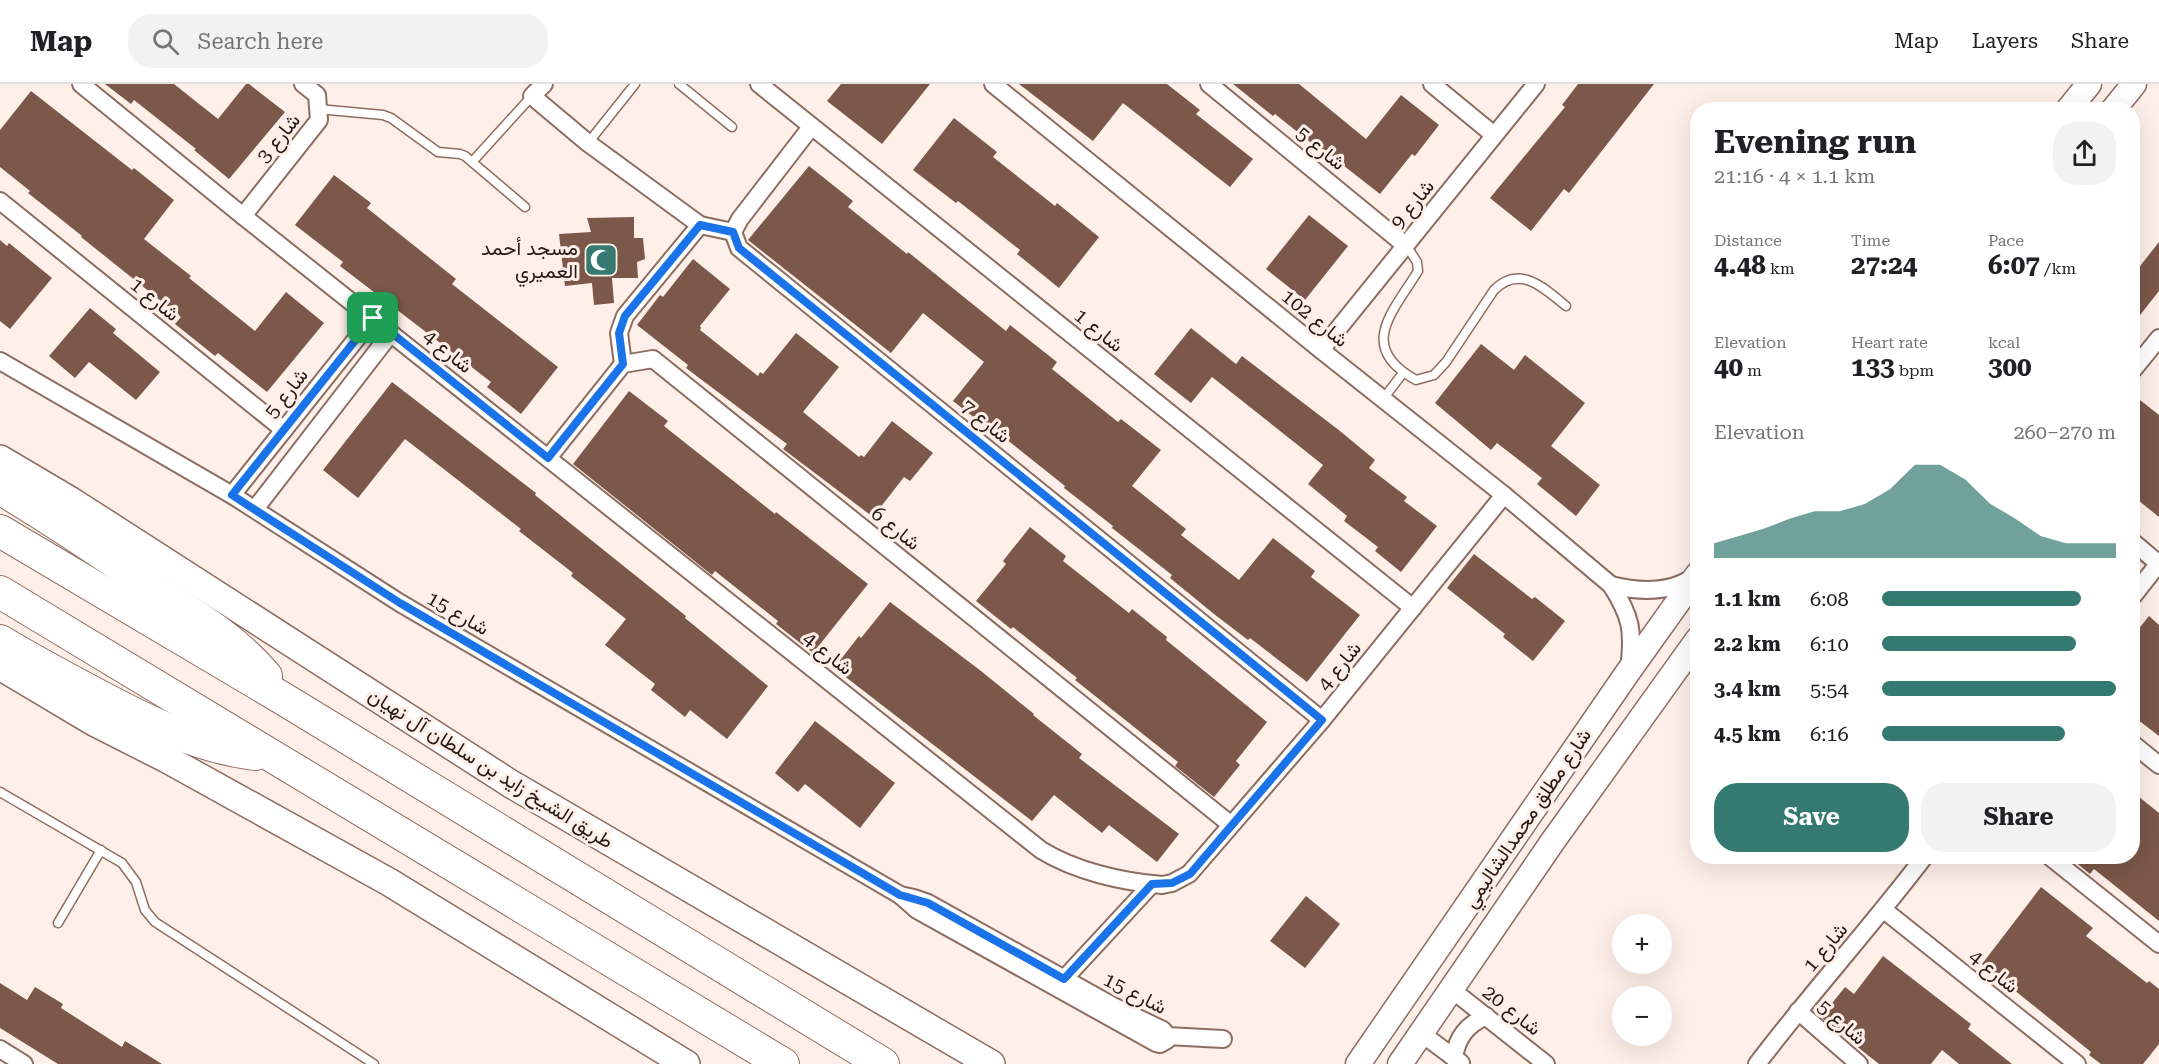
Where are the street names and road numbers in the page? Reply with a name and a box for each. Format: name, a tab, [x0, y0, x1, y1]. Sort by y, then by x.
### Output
street label: شارع 3	[251, 108, 307, 169]
street label: شارع 5	[1290, 121, 1351, 177]
street label: شارع 9	[1385, 174, 1441, 235]
street label: شارع 1	[124, 272, 185, 328]
street label: شارع 102	[1276, 284, 1353, 354]
street label: شارع 1	[1068, 303, 1129, 359]
street label: شارع 4	[417, 324, 478, 380]
street label: شارع 5	[259, 363, 314, 424]
street label: شارع 7	[955, 394, 1016, 450]
street label: شارع 6	[865, 501, 926, 557]
street label: شارع 15	[422, 586, 493, 642]
street label: شارع 4	[797, 626, 858, 681]
street label: شارع 4	[1312, 636, 1368, 697]
street label: طريق الشيخ زايد بن سلطان آل نهيان	[363, 682, 618, 855]
street label: شارع مطلق محمدالشاليمي	[1458, 724, 1600, 915]
street label: شارع 1	[1798, 918, 1854, 978]
street label: شارع 4	[1963, 944, 2024, 1000]
street label: شارع 15	[1098, 967, 1171, 1021]
street label: شارع 20	[1477, 980, 1546, 1042]
street label: شارع 5	[1811, 994, 1871, 1051]

